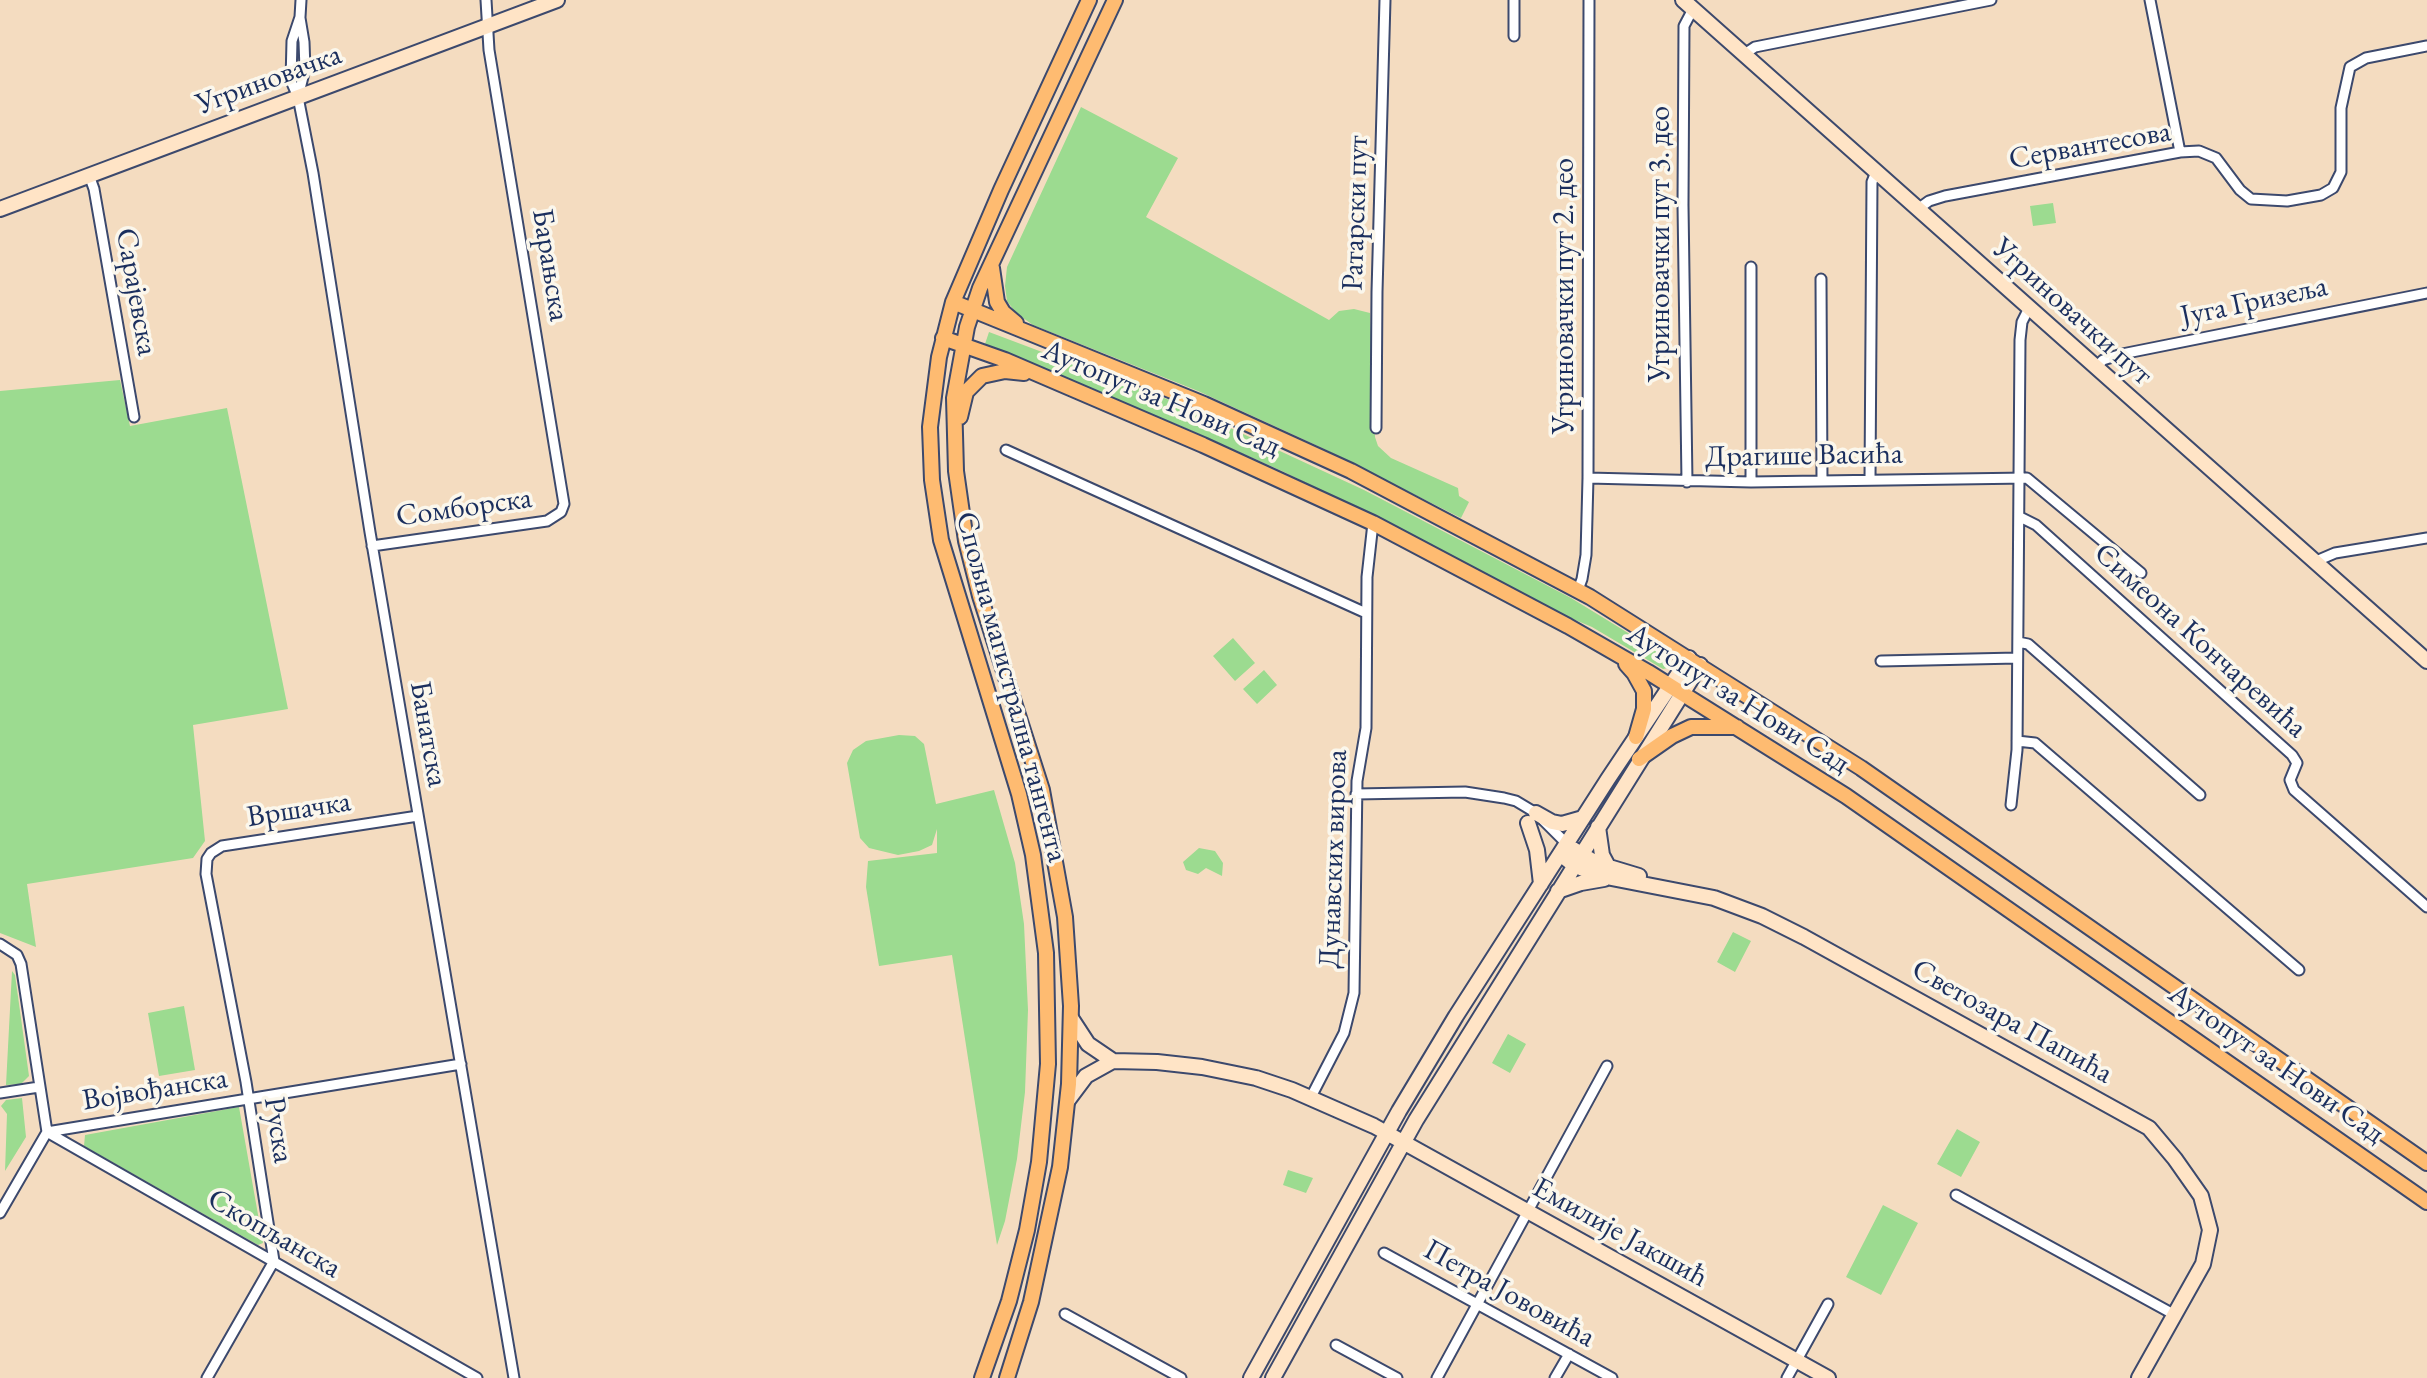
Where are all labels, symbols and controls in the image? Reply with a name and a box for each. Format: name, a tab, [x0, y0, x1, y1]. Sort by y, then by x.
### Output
street label: Угриновачка	[191, 37, 347, 123]
street label: Угриновачки пут 3. део	[1643, 106, 1679, 382]
street label: Сервантесова	[2006, 114, 2174, 178]
street label: Ратарски пут	[1335, 135, 1377, 291]
street label: Угриновачки пут 2. део	[1547, 158, 1583, 434]
street label: Барањска	[523, 206, 577, 324]
street label: Сарајевска	[107, 225, 165, 359]
street label: Угриновачки пут	[1984, 231, 2160, 393]
street label: Југа Гризеља	[2177, 269, 2331, 335]
street label: Аутопут за Нови Сад	[1036, 333, 1286, 465]
street label: Драгише Васића	[1705, 436, 1903, 476]
street label: Сомборска	[394, 481, 534, 535]
street label: Спољна магистрална тангента	[947, 508, 1075, 866]
street label: Симеона Кончаревића	[2086, 536, 2314, 746]
street label: Аутопут за Нови Сад	[1620, 616, 1856, 782]
street label: Банатска	[401, 678, 455, 790]
street label: Дунавских вирова	[1312, 749, 1356, 969]
street label: Вршачка	[245, 784, 353, 836]
street label: Светозара Папића	[1905, 952, 2119, 1092]
street label: Аутопут за Нови Сад	[2161, 976, 2391, 1152]
street label: Војвођанска	[80, 1061, 230, 1119]
street label: Руска	[255, 1094, 301, 1166]
street label: Емилије Јакшић	[1526, 1170, 1714, 1296]
street label: Скопљанска	[201, 1181, 347, 1287]
street label: Петра Јововића	[1417, 1232, 1601, 1356]

